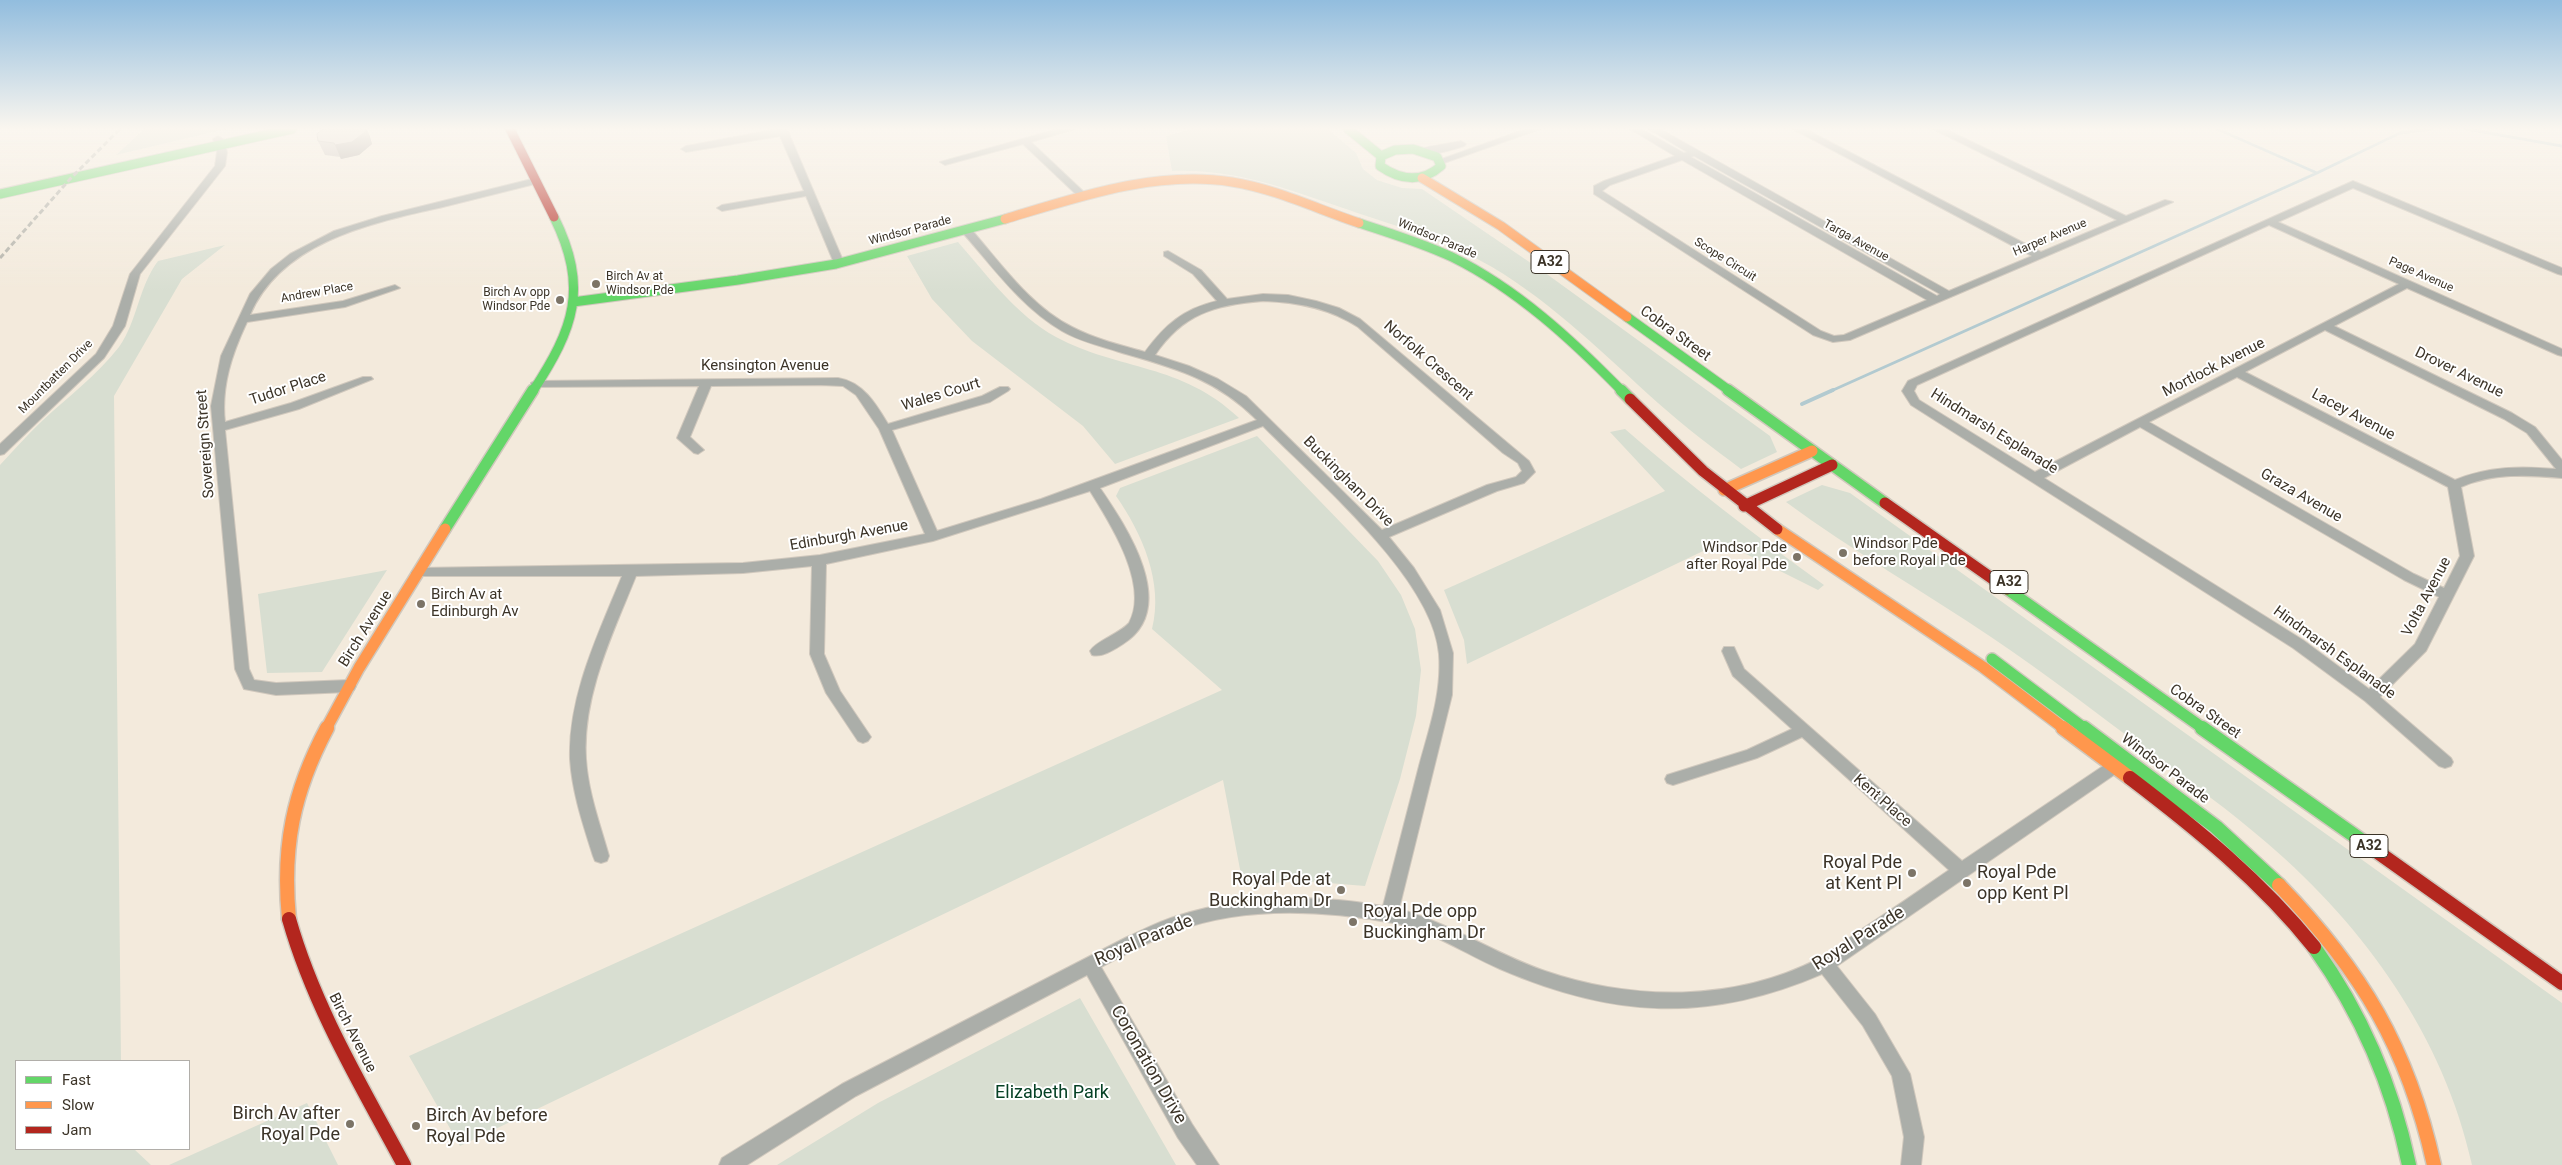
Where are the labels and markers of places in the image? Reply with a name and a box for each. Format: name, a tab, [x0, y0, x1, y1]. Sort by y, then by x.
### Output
place label: Birch Av at Windsor Pde	[606, 270, 674, 298]
marker: Birch Av at Windsor Pde	[590, 278, 602, 290]
place label: Birch Av opp Windsor Pde	[482, 286, 550, 314]
marker: Birch Av opp Windsor Pde	[554, 294, 566, 306]
place label: Windsor Pde before Royal Pde	[1853, 535, 1966, 570]
place label: Windsor Pde after Royal Pde	[1686, 539, 1787, 574]
marker: Windsor Pde before Royal Pde	[1837, 547, 1849, 559]
marker: Windsor Pde after Royal Pde	[1791, 551, 1803, 563]
place label: Birch Av at Edinburgh Av	[431, 586, 519, 621]
marker: Birch Av at Edinburgh Av	[415, 598, 427, 610]
place label: Royal Pde at Kent Pl	[1823, 852, 1902, 894]
place label: Royal Pde opp Kent Pl	[1977, 862, 2069, 904]
marker: Royal Pde at Kent Pl	[1906, 867, 1918, 879]
place label: Royal Pde at Buckingham Dr	[1209, 869, 1331, 912]
marker: Royal Pde opp Kent Pl	[1961, 877, 1973, 889]
marker: Royal Pde at Buckingham Dr	[1335, 884, 1347, 896]
place label: Royal Pde opp Buckingham Dr	[1363, 901, 1485, 944]
marker: Royal Pde opp Buckingham Dr	[1347, 916, 1359, 928]
place label: Birch Av after Royal Pde	[233, 1103, 340, 1146]
place label: Birch Av before Royal Pde	[426, 1105, 547, 1148]
marker: Birch Av after Royal Pde	[344, 1118, 356, 1130]
marker: Birch Av before Royal Pde	[410, 1120, 422, 1132]

